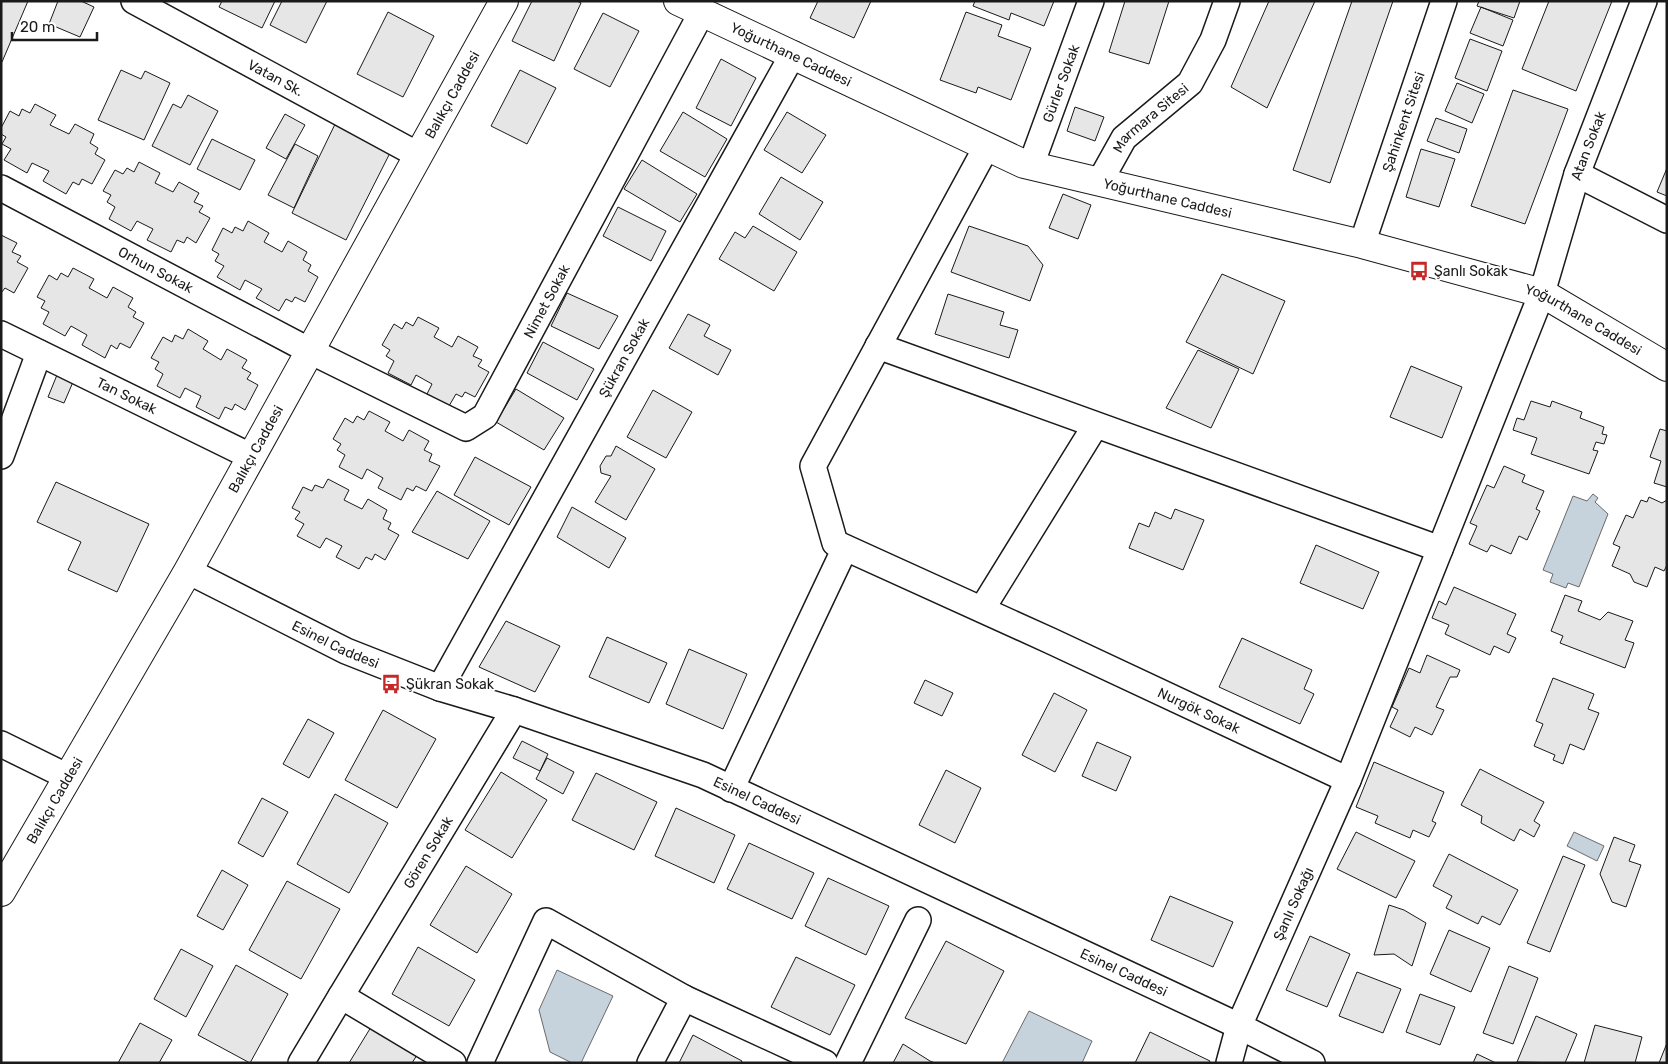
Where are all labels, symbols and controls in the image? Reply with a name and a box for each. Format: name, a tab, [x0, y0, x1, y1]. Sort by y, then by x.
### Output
scale bar	[12, 10, 98, 42]
text: 20 m	[20, 18, 55, 36]
street label: Yoğurthane Caddesi	[728, 19, 854, 90]
street label: Gürler Sokak	[1039, 41, 1084, 125]
street label: Balıkçı Caddesi	[421, 48, 484, 142]
street label: Vatan Sk.	[245, 56, 306, 100]
street label: Şahinkent Sitesi	[1379, 70, 1429, 174]
street label: Marmara Sitesi	[1109, 80, 1192, 156]
street label: Atan Sokak	[1568, 108, 1610, 182]
street label: Yoğurthane Caddesi	[1101, 175, 1233, 222]
street label: Orhun Sokak	[115, 243, 197, 297]
bus stop icon: Şanlı Sokak	[1408, 260, 1430, 282]
street label: Nimet Sokak	[520, 261, 574, 341]
place label: Şanlı Sokak	[1434, 263, 1509, 280]
street label: Yoğurthane Caddesi	[1523, 281, 1645, 359]
street label: Şükran Sokak	[595, 315, 654, 401]
street label: Tan Sokak	[93, 374, 160, 418]
street label: Balıkçı Caddesi	[225, 402, 287, 496]
street label: Esinel Caddesi	[289, 617, 382, 672]
bus stop icon: Şükran Sokak	[380, 673, 402, 695]
place label: Şükran Sokak	[406, 676, 495, 693]
street label: Nurgök Sokak	[1155, 684, 1244, 738]
street label: Balıkçı Caddesi	[23, 754, 87, 847]
street label: Esinel Caddesi	[711, 773, 803, 829]
street label: Gören Sokak	[400, 813, 457, 892]
street label: Şanlı Sokağı	[1270, 865, 1317, 943]
street label: Esinel Caddesi	[1077, 945, 1170, 1000]

